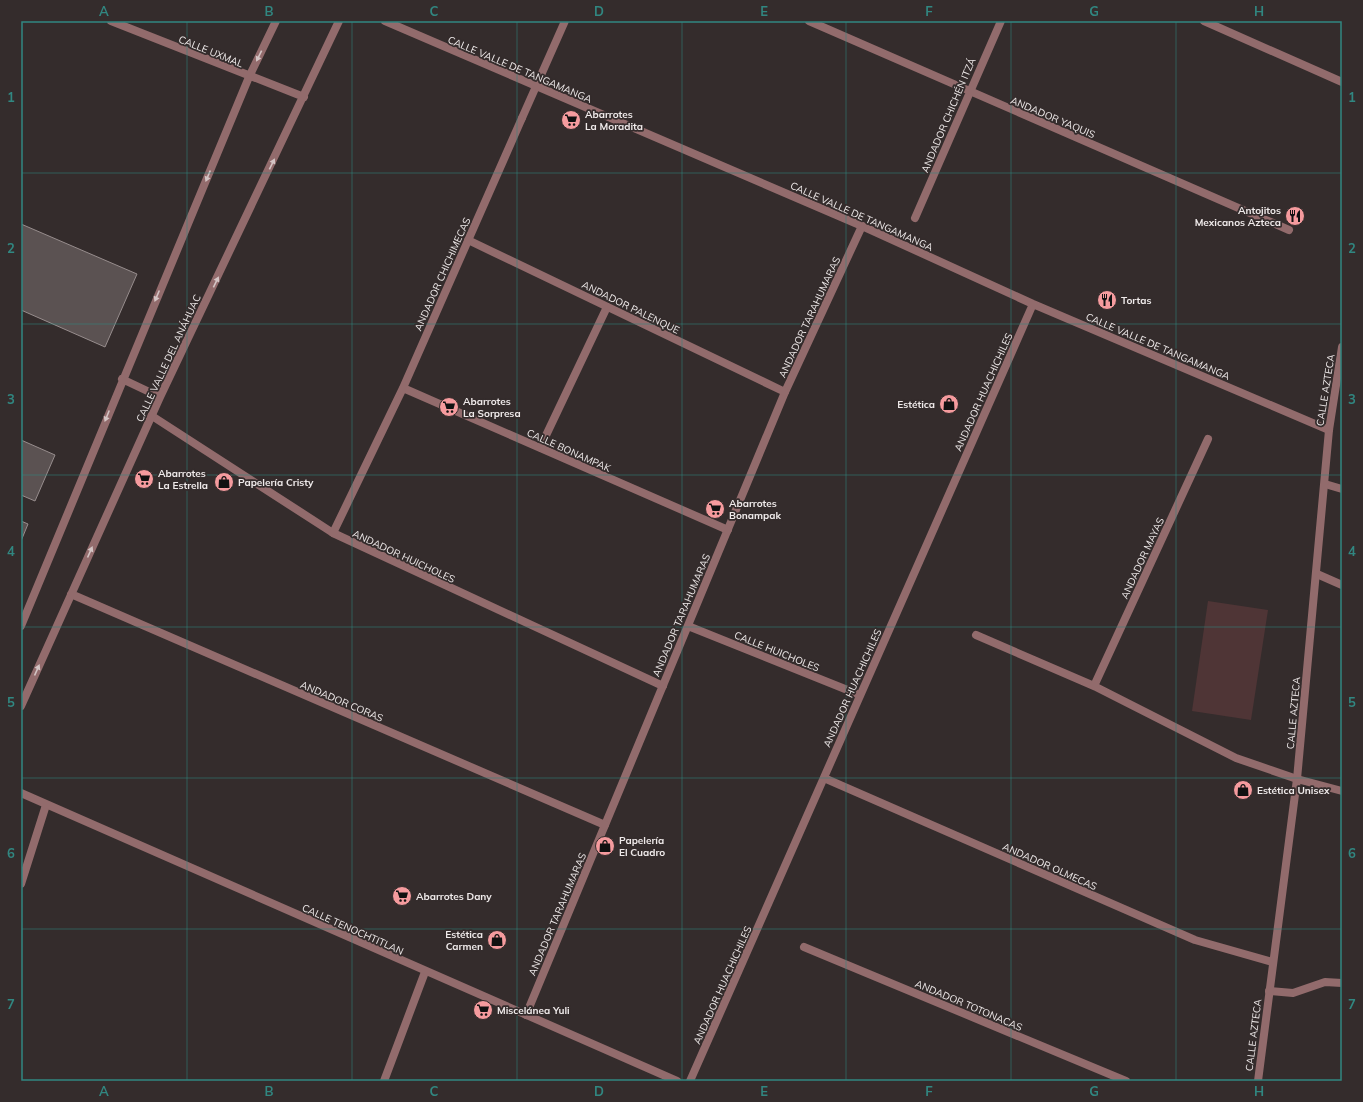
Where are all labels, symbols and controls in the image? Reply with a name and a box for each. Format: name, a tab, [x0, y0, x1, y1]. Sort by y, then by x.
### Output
text: A	[99, 3, 109, 19]
text: B	[265, 3, 274, 19]
text: C	[430, 3, 439, 19]
text: D	[594, 3, 604, 19]
text: E	[760, 3, 768, 19]
text: F	[925, 3, 933, 19]
text: G	[1089, 3, 1099, 19]
text: H	[1254, 3, 1264, 19]
street label: CALLE UXMAL	[177, 33, 246, 71]
street label: CALLE VALLE DE TANGAMANGA	[446, 33, 594, 106]
one-way arrow	[256, 51, 262, 62]
street label: ANDADOR CHICHÉN ITZÁ	[918, 55, 979, 175]
text: 1	[7, 89, 15, 105]
text: 1	[1348, 89, 1356, 105]
street label: ANDADOR YAQUIS	[1009, 94, 1097, 141]
place label: Abarrotes La Moradita	[585, 108, 643, 133]
supermarket icon: Abarrotes La Moradita	[560, 109, 582, 131]
one-way arrow	[269, 159, 275, 170]
one-way arrow	[204, 170, 210, 182]
street label: CALLE VALLE DE TANGAMANGA	[788, 179, 936, 254]
place label: Antojitos Mexicanos Azteca	[1195, 204, 1281, 229]
restaurant icon: Antojitos Mexicanos Azteca	[1284, 205, 1306, 227]
street label: ANDADOR CHICHIMECAS	[411, 215, 473, 333]
text: 2	[7, 240, 15, 256]
text: 2	[1348, 240, 1356, 256]
street label: ANDADOR TARAHUMARAS	[776, 255, 843, 380]
one-way arrow	[213, 276, 219, 287]
street label: ANDADOR PALENQUE	[580, 278, 682, 337]
restaurant icon: Tortas	[1096, 289, 1118, 311]
one-way arrow	[154, 290, 160, 302]
street label: CALLE VALLE DEL ANÁHUAC	[133, 292, 204, 424]
place label: Tortas	[1121, 294, 1152, 307]
street label: CALLE VALLE DE TANGAMANGA	[1084, 310, 1232, 383]
street label: ANDADOR HUACHICHILES	[951, 331, 1015, 453]
street label: CALLE AZTECA	[1313, 353, 1338, 427]
text: 3	[7, 391, 15, 407]
text: 3	[1348, 391, 1356, 407]
shop icon: Estética	[938, 393, 960, 415]
place label: Abarrotes La Sorpresa	[463, 395, 521, 420]
supermarket icon: Abarrotes La Sorpresa	[438, 396, 460, 418]
place label: Estética	[897, 398, 935, 411]
one-way arrow	[104, 410, 110, 422]
street label: CALLE BONAMPAK	[525, 426, 614, 475]
place label: Abarrotes La Estrella	[158, 467, 208, 492]
supermarket icon: Abarrotes La Estrella	[133, 468, 155, 490]
shop icon: Papelería Cristy	[213, 471, 235, 493]
place label: Papelería Cristy	[238, 476, 314, 489]
place label: Abarrotes Bonampak	[729, 497, 781, 522]
supermarket icon: Abarrotes Bonampak	[704, 498, 726, 520]
street label: ANDADOR MAYAS	[1118, 515, 1167, 601]
street label: ANDADOR HUICHOLES	[351, 527, 457, 586]
text: 4	[7, 543, 15, 559]
text: 4	[1348, 543, 1356, 559]
one-way arrow	[87, 546, 94, 558]
street label: ANDADOR TARAHUMARAS	[650, 552, 713, 679]
street label: ANDADOR HUACHICHILES	[820, 627, 884, 749]
street label: CALLE HUICHOLES	[732, 628, 821, 674]
one-way arrow	[34, 665, 40, 676]
street label: CALLE AZTECA	[1284, 676, 1303, 750]
street label: ANDADOR CORAS	[298, 678, 385, 725]
text: 5	[7, 694, 15, 710]
text: 5	[1348, 694, 1356, 710]
shop icon: Estética Unisex	[1232, 779, 1254, 801]
place label: Estética Unisex	[1257, 784, 1330, 797]
place label: Papelería El Cuadro	[619, 834, 665, 859]
shop icon: Papelería El Cuadro	[594, 835, 616, 857]
street label: ANDADOR OLMECAS	[1001, 840, 1099, 893]
text: 6	[7, 845, 15, 861]
text: 6	[1348, 845, 1356, 861]
street label: ANDADOR TARAHUMARAS	[526, 851, 589, 978]
supermarket icon: Abarrotes Dany	[391, 885, 413, 907]
place label: Abarrotes Dany	[416, 890, 492, 903]
street label: CALLE TENOCHTITLAN	[300, 901, 406, 958]
street label: ANDADOR HUACHICHILES	[690, 924, 754, 1046]
place label: Estética Carmen	[445, 928, 483, 953]
shop icon: Estética Carmen	[486, 929, 508, 951]
street label: ANDADOR TOTONACAS	[913, 977, 1024, 1034]
text: 7	[7, 996, 15, 1012]
text: 7	[1348, 996, 1356, 1012]
street label: CALLE AZTECA	[1243, 998, 1264, 1072]
supermarket icon: Miscelánea Yuli	[472, 999, 494, 1021]
place label: Miscelánea Yuli	[497, 1004, 570, 1017]
text: A	[99, 1083, 109, 1099]
text: B	[265, 1083, 274, 1099]
text: C	[430, 1083, 439, 1099]
text: D	[594, 1083, 604, 1099]
text: E	[760, 1083, 768, 1099]
text: F	[925, 1083, 933, 1099]
text: G	[1089, 1083, 1099, 1099]
text: H	[1254, 1083, 1264, 1099]

